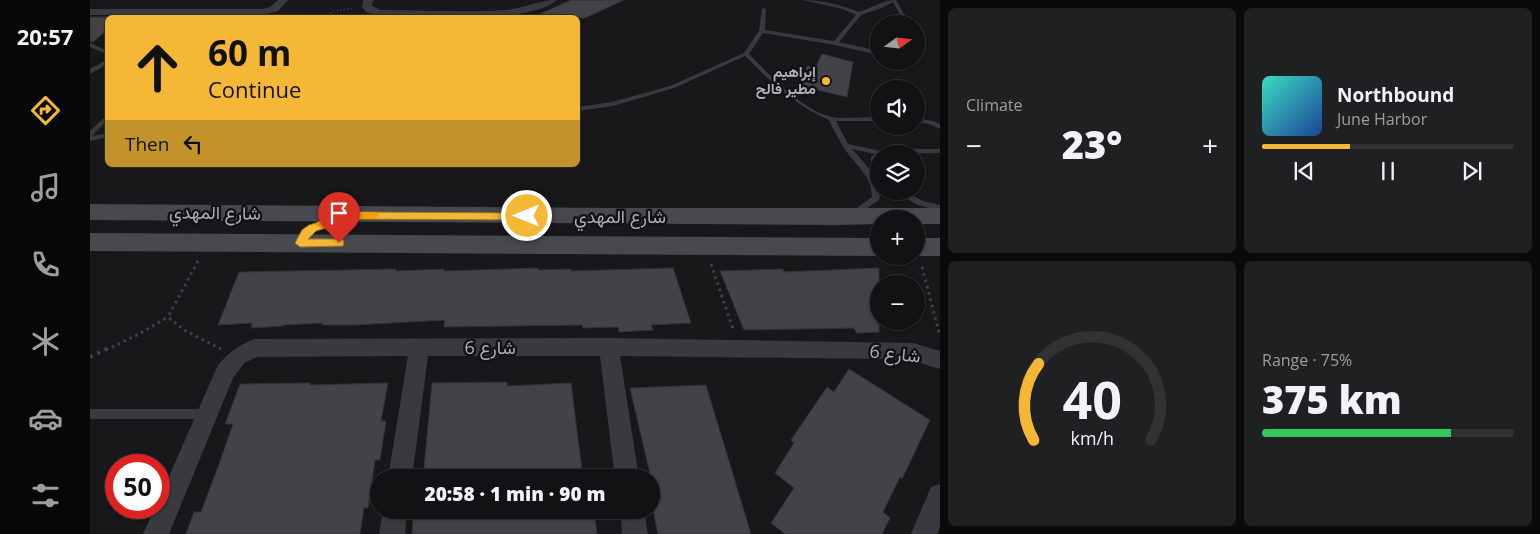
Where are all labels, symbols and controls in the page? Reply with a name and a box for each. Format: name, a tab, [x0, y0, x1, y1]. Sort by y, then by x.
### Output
north arrow	[870, 15, 925, 70]
map controls	[870, 15, 925, 330]
text: 20:57	[17, 21, 73, 51]
text: 60 m	[208, 29, 291, 76]
icon: ahead	[125, 35, 190, 100]
place label: إبراهيم مطير فالح	[756, 61, 816, 99]
text: Continue	[208, 74, 301, 104]
marker: إبراهيم مطير فالح	[820, 75, 832, 87]
button: sound	[870, 80, 925, 135]
text: Northbound	[1337, 82, 1454, 108]
icon: directions	[28, 93, 63, 128]
text: Climate	[966, 94, 1023, 116]
text: June Harbor	[1337, 108, 1427, 130]
text: 23°	[1062, 118, 1122, 170]
text: −	[966, 126, 982, 164]
text: +	[1202, 126, 1218, 164]
icon: left	[179, 130, 207, 158]
text: Then	[125, 131, 169, 157]
button: layers	[870, 145, 925, 200]
icon: previous	[1290, 157, 1318, 185]
icon: pause	[1374, 157, 1402, 185]
icon: next	[1458, 157, 1486, 185]
icon: music	[28, 170, 63, 205]
position arrow	[500, 189, 552, 241]
pin	[318, 192, 360, 243]
street label: شارع المهدي	[169, 199, 261, 229]
icon: arrive	[325, 199, 353, 227]
street label: شارع المهدي	[574, 204, 666, 232]
button: +	[870, 210, 925, 265]
icon: phone	[28, 247, 63, 282]
button: −	[870, 275, 925, 330]
icon: climate	[28, 324, 63, 359]
street label: شارع 6	[464, 335, 516, 360]
street label: شارع 6	[868, 338, 922, 369]
text: Range · 75%	[1262, 349, 1352, 371]
text: 40	[1062, 363, 1122, 434]
text: 375 km	[1262, 373, 1402, 425]
icon: car	[28, 401, 63, 436]
text: km/h	[1070, 426, 1114, 450]
speed limit sign: 50	[105, 454, 170, 519]
icon: filters	[28, 478, 63, 513]
text: 20:58 · 1 min · 90 m	[425, 481, 605, 507]

